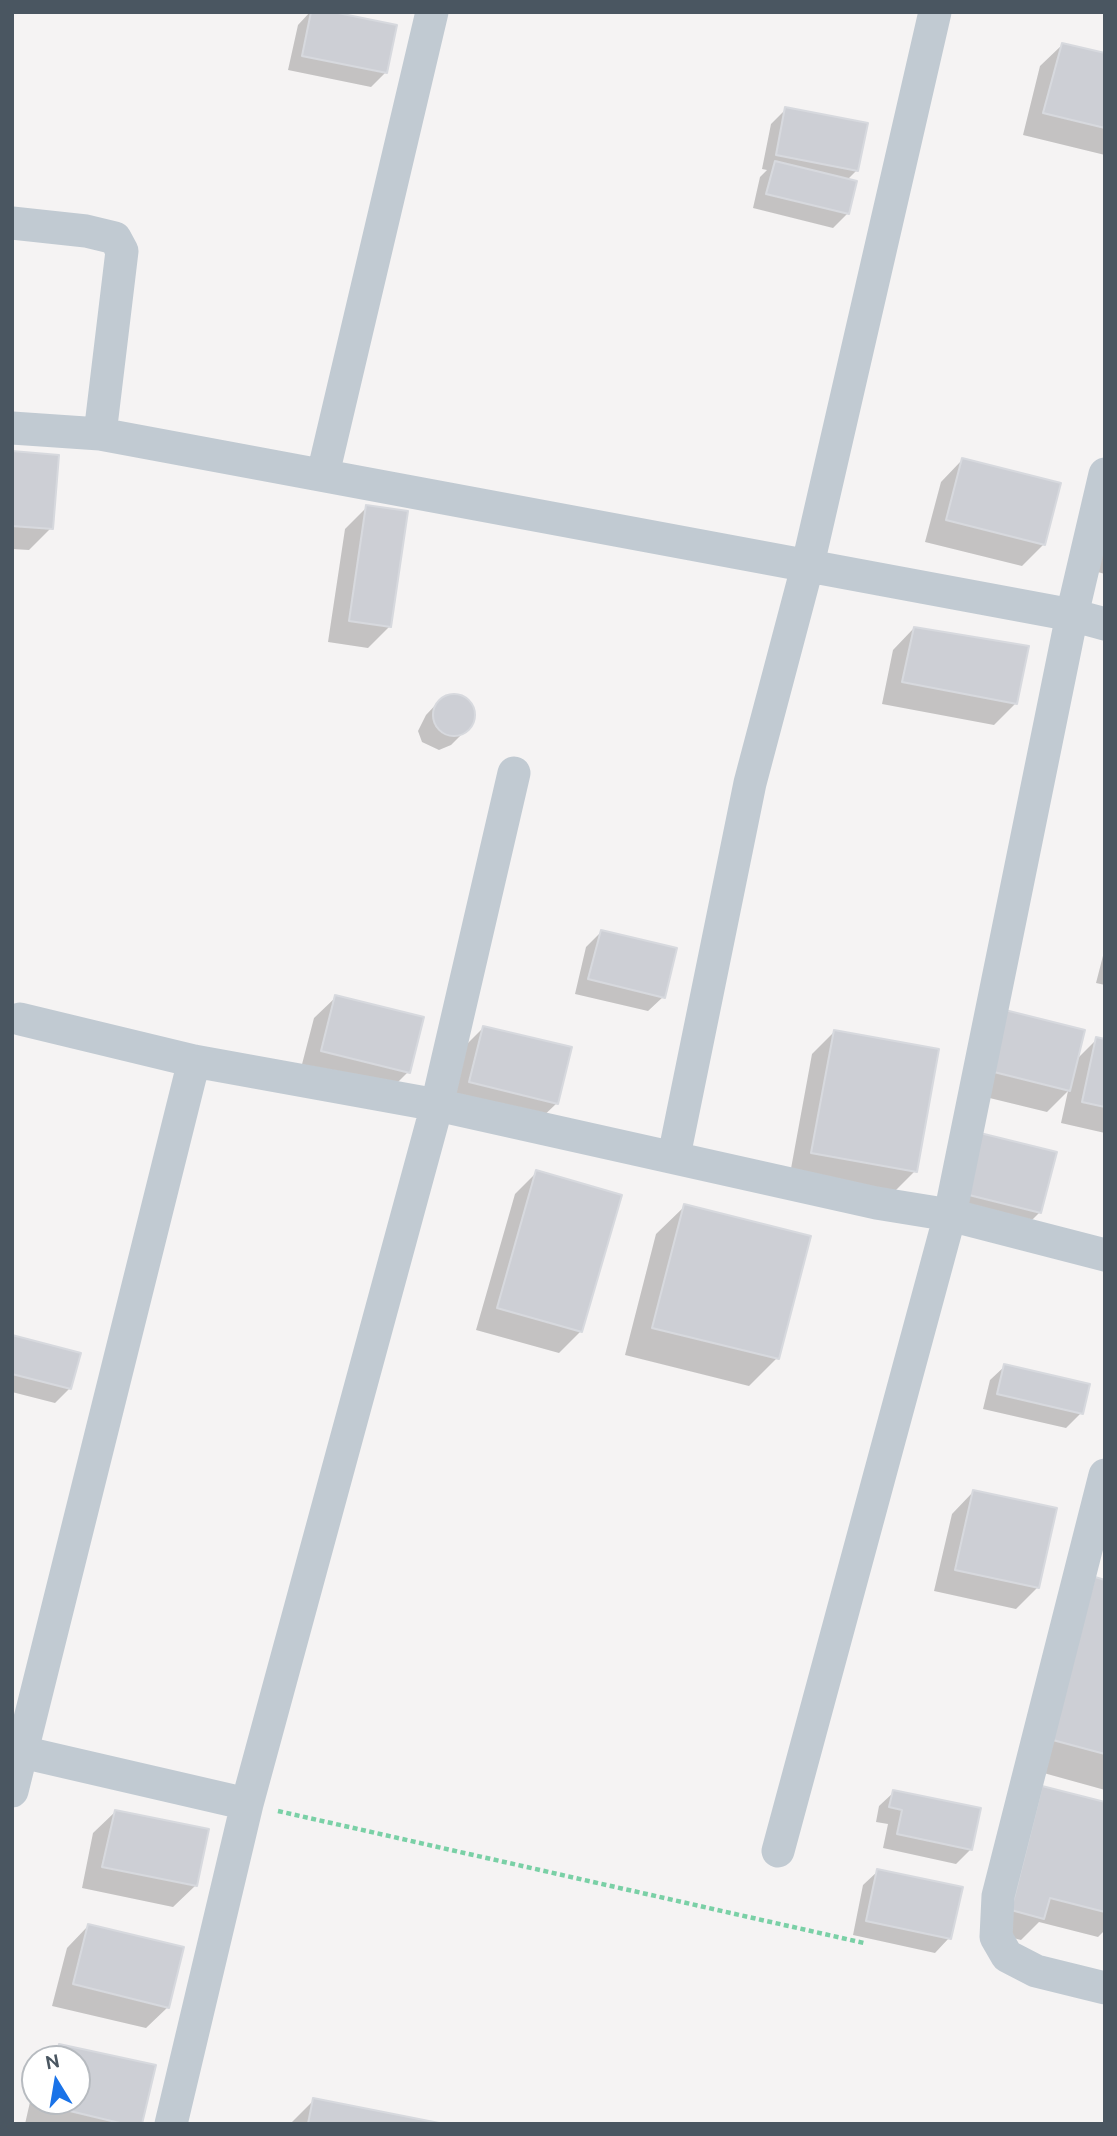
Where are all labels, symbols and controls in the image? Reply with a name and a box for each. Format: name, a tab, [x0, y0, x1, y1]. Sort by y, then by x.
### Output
north arrow	[21, 2045, 91, 2115]
text: N	[43, 2049, 61, 2074]

